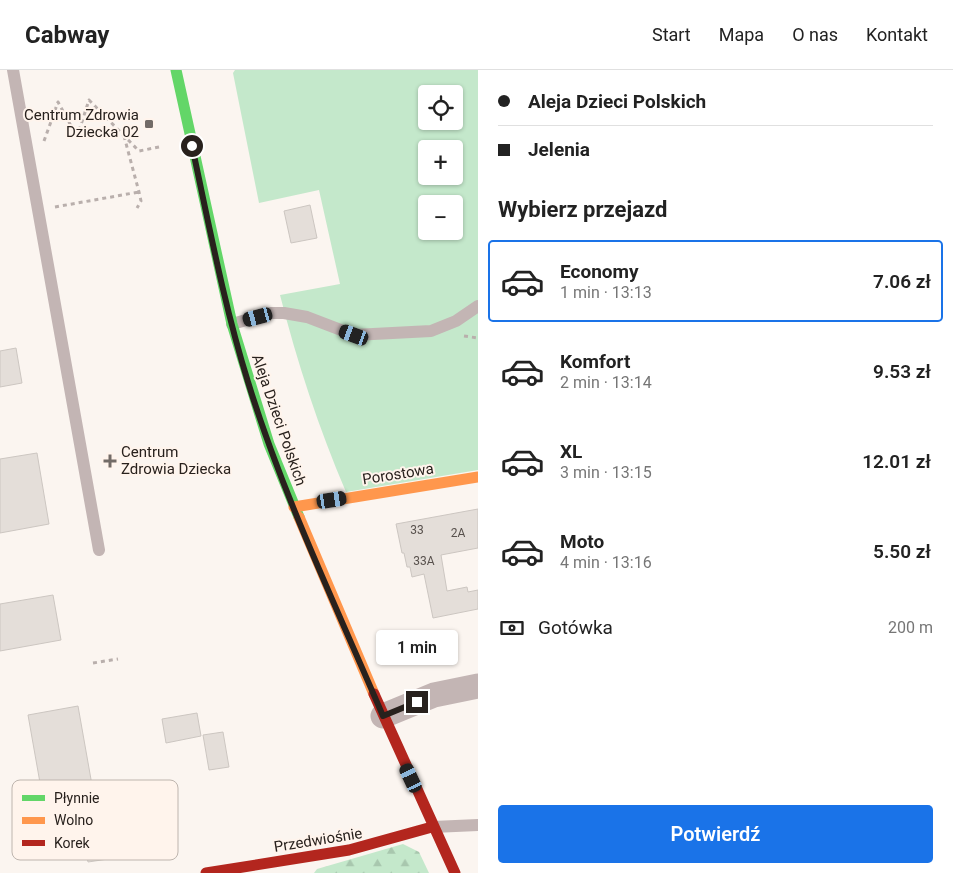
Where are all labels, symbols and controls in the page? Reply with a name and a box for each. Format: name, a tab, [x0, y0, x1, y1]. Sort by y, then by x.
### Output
text: Cabway	[25, 21, 109, 49]
text: Start	[652, 24, 691, 45]
text: Mapa	[719, 24, 764, 45]
text: O nas	[792, 24, 838, 45]
text: Kontakt	[866, 24, 928, 45]
map controls	[418, 85, 463, 240]
button: locate	[418, 85, 463, 130]
text: Aleja Dzieci Polskich	[528, 90, 706, 113]
place label: Centrum Zdrowia Dziecka 02	[24, 106, 139, 141]
marker: Centrum Zdrowia Dziecka 02	[143, 118, 155, 130]
route start	[181, 135, 203, 157]
text: Jelenia	[528, 138, 590, 161]
button: +	[418, 140, 463, 185]
button: −	[418, 195, 463, 240]
text: Wybierz przejazd	[498, 197, 667, 222]
icon: car	[500, 259, 545, 304]
text: Economy	[560, 260, 639, 283]
text: 7.06 zł	[873, 270, 931, 293]
text: 1 min · 13:13	[560, 283, 652, 302]
car	[241, 306, 274, 328]
car	[337, 323, 370, 347]
icon: car	[500, 349, 545, 394]
text: Komfort	[560, 350, 630, 373]
street label: Aleja Dzieci Polskich	[248, 352, 310, 488]
text: 9.53 zł	[873, 360, 931, 383]
text: 2 min · 13:14	[560, 373, 652, 392]
icon: car	[500, 439, 545, 484]
text: XL	[560, 440, 582, 463]
place label: Centrum Zdrowia Dziecka	[121, 443, 231, 478]
text: 12.01 zł	[862, 450, 931, 473]
marker: Centrum Zdrowia Dziecka	[103, 454, 117, 468]
street label: Porostowa	[361, 459, 435, 489]
text: 3 min · 13:15	[560, 463, 652, 482]
car	[316, 490, 347, 510]
house number: 33	[410, 523, 424, 537]
house number: 2A	[451, 526, 465, 540]
icon: car	[500, 529, 545, 574]
text: Moto	[560, 530, 604, 553]
text: 5.50 zł	[873, 540, 931, 563]
text: 4 min · 13:16	[560, 553, 652, 572]
house number: 33A	[413, 554, 435, 568]
icon: cash	[498, 614, 526, 642]
text: Gotówka	[538, 616, 613, 639]
text: 200 m	[888, 618, 933, 637]
callout: 1 min	[376, 630, 458, 664]
text: 1 min	[397, 638, 437, 657]
route end	[406, 691, 428, 713]
car	[397, 761, 424, 795]
legend	[12, 780, 178, 860]
text: Płynnie	[54, 790, 100, 806]
button: Potwierdź	[498, 805, 933, 863]
text: Wolno	[54, 812, 93, 828]
street label: Przedwiośnie	[272, 824, 364, 856]
text: Korek	[54, 835, 91, 851]

